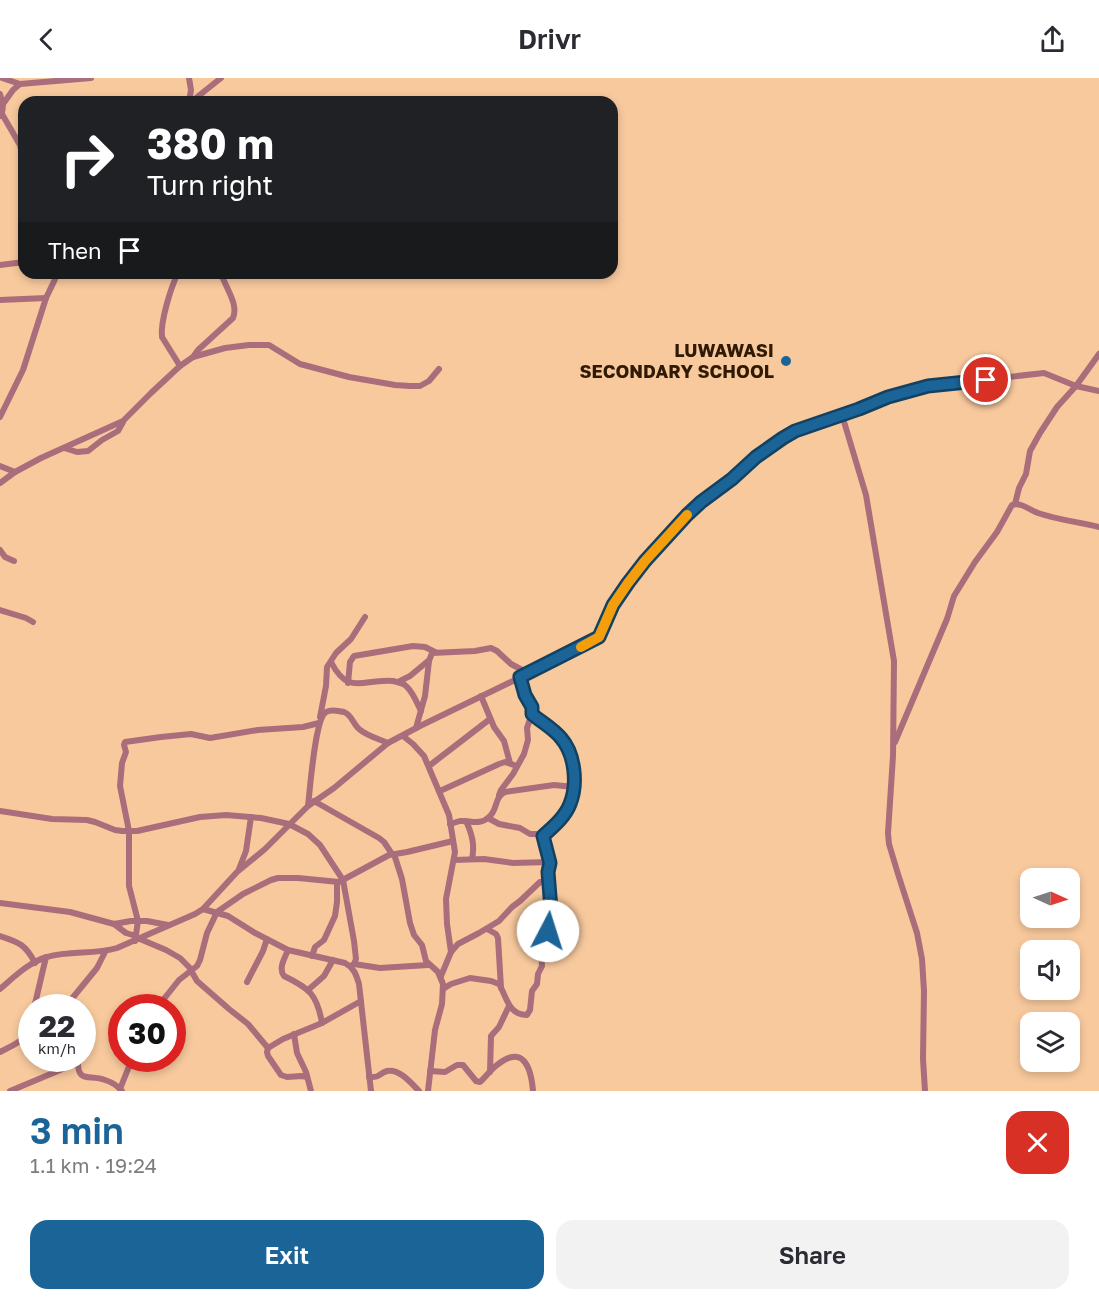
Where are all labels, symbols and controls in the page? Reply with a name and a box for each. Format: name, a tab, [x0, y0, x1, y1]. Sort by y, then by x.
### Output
icon: back	[30, 23, 63, 56]
text: Drivr	[518, 23, 581, 55]
icon: share	[1036, 23, 1069, 56]
text: 380 m	[147, 118, 274, 168]
icon: right	[48, 120, 126, 198]
text: Turn right	[147, 169, 273, 201]
icon: arrive	[113, 234, 146, 267]
text: Then	[48, 237, 101, 264]
place label: LUWAWASI SECONDARY SCHOOL	[580, 339, 774, 382]
marker: LUWAWASI SECONDARY SCHOOL	[779, 354, 793, 368]
pin	[960, 354, 1011, 405]
icon: arrive	[969, 363, 1002, 396]
north arrow	[1020, 868, 1080, 928]
map controls	[1020, 868, 1080, 1072]
position arrow	[516, 899, 580, 963]
button: sound	[1020, 940, 1080, 1000]
speed limit sign: 30	[108, 994, 186, 1072]
text: 22	[39, 1008, 75, 1044]
button: layers	[1020, 1012, 1080, 1072]
text: km/h	[38, 1039, 76, 1057]
text: 3 min	[30, 1109, 124, 1152]
button: close	[1006, 1111, 1069, 1174]
text: 1.1 km · 19:24	[30, 1153, 157, 1177]
button: Exit	[30, 1220, 544, 1289]
button: Share	[556, 1220, 1069, 1289]

